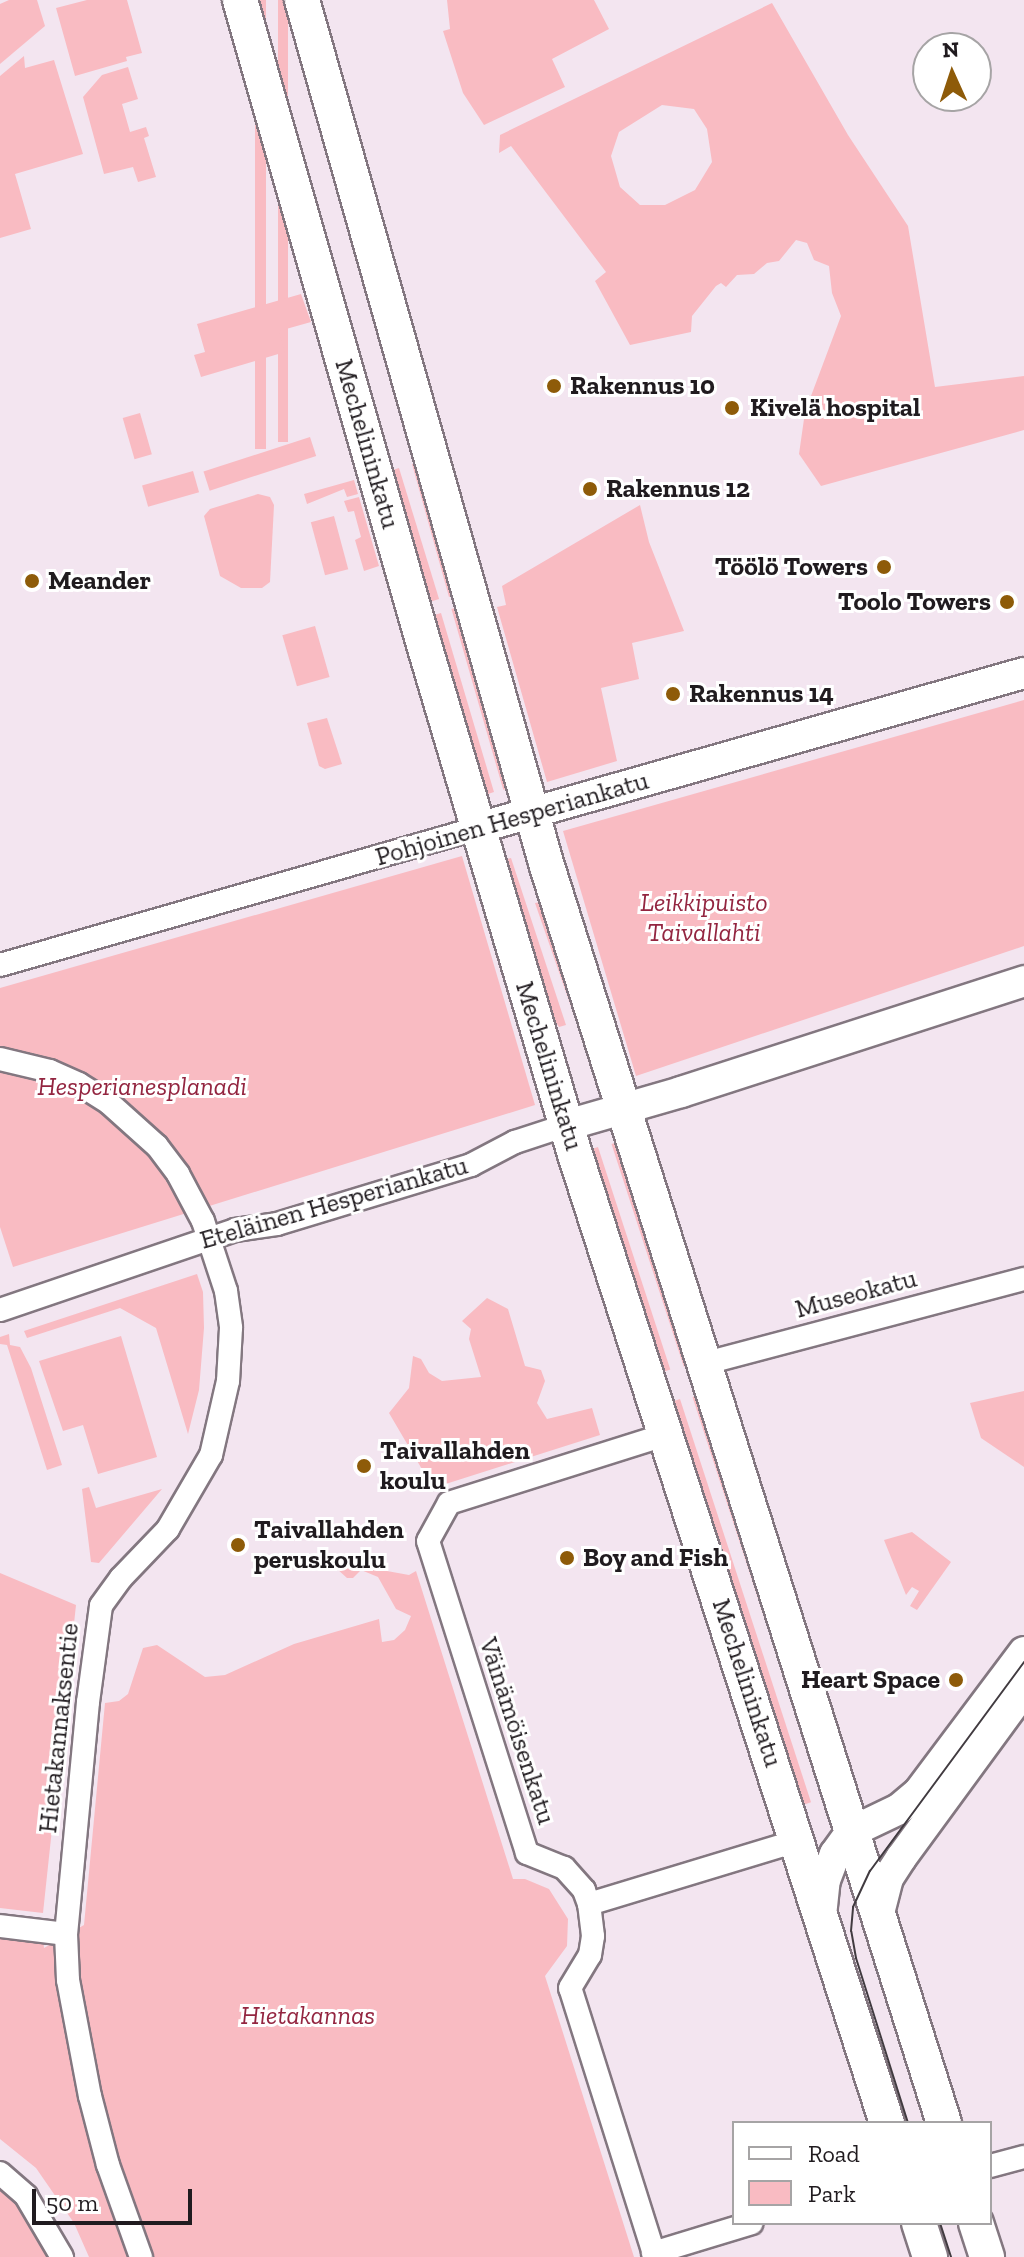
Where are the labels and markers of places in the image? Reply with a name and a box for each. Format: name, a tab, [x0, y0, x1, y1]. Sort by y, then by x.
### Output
place label: Rakennus 10	[570, 370, 715, 402]
marker: Rakennus 10	[545, 377, 563, 395]
place label: Kivelä hospital	[750, 392, 920, 424]
marker: Kivelä hospital	[721, 397, 743, 419]
place label: Rakennus 12	[606, 473, 750, 505]
marker: Rakennus 12	[581, 480, 599, 498]
place label: Töölö Towers	[715, 551, 868, 583]
marker: Töölö Towers	[875, 558, 893, 576]
place label: Meander	[48, 565, 151, 597]
marker: Meander	[23, 572, 41, 590]
place label: Toolo Towers	[838, 586, 991, 618]
marker: Toolo Towers	[998, 593, 1016, 611]
place label: Rakennus 14	[689, 678, 834, 710]
marker: Rakennus 14	[664, 685, 682, 703]
place label: Taivallahden koulu	[380, 1435, 530, 1496]
marker: Taivallahden koulu	[355, 1457, 373, 1475]
place label: Taivallahden peruskoulu	[254, 1514, 404, 1576]
marker: Taivallahden peruskoulu	[229, 1536, 247, 1554]
place label: Boy and Fish	[583, 1542, 729, 1574]
marker: Boy and Fish	[558, 1549, 576, 1567]
place label: Heart Space	[801, 1664, 940, 1696]
marker: Heart Space	[947, 1671, 965, 1689]

